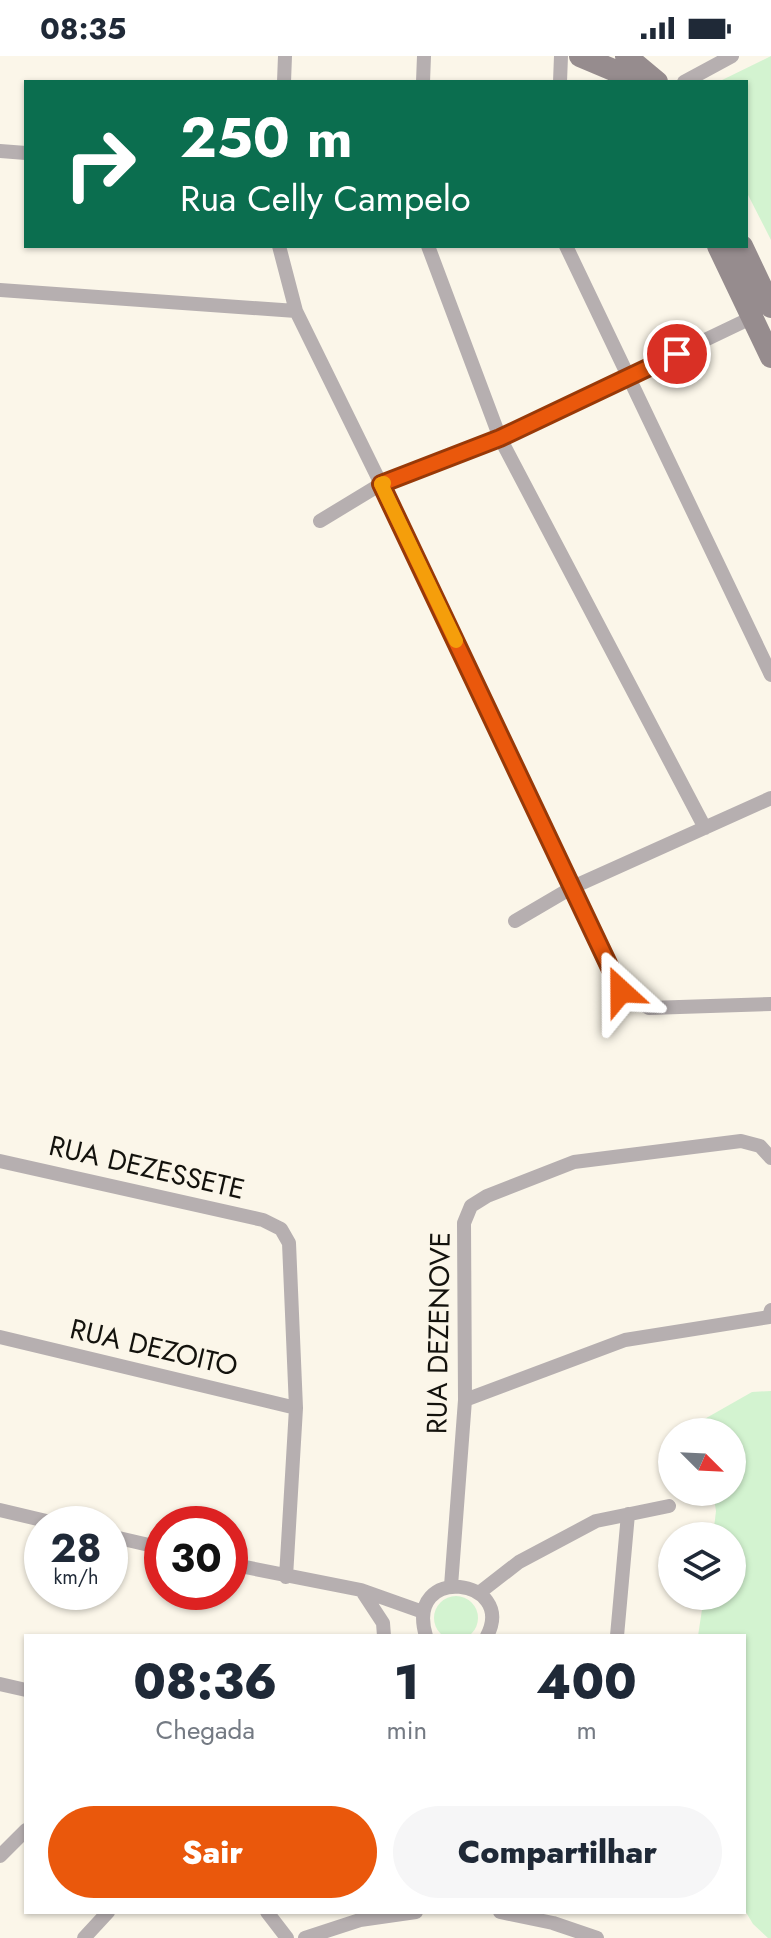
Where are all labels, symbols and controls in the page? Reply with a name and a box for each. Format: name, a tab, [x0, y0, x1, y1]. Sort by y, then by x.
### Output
text: 08:35	[40, 7, 126, 50]
text: 250 m	[180, 97, 353, 178]
icon: right	[48, 112, 152, 216]
text: Rua Celly Campelo	[180, 172, 471, 224]
pin	[643, 320, 711, 388]
icon: arrive	[655, 332, 699, 376]
position arrow	[579, 949, 663, 1033]
street label: RUA DEZESSETE	[45, 1125, 249, 1210]
street label: RUA DEZENOVE	[416, 1232, 461, 1434]
street label: RUA DEZOITO	[66, 1308, 242, 1387]
north arrow	[658, 1418, 746, 1506]
map controls	[658, 1418, 746, 1610]
speed limit sign: 30	[144, 1506, 248, 1610]
text: 28	[50, 1519, 102, 1577]
button: layers	[658, 1522, 746, 1610]
text: km/h	[53, 1563, 99, 1592]
text: 08:36	[133, 1648, 277, 1717]
text: 1	[394, 1648, 419, 1717]
text: 400	[536, 1648, 637, 1717]
text: Chegada	[155, 1711, 255, 1749]
text: min	[386, 1711, 427, 1749]
text: m	[576, 1711, 597, 1749]
button: Sair	[48, 1806, 377, 1898]
button: Compartilhar	[393, 1806, 722, 1898]

